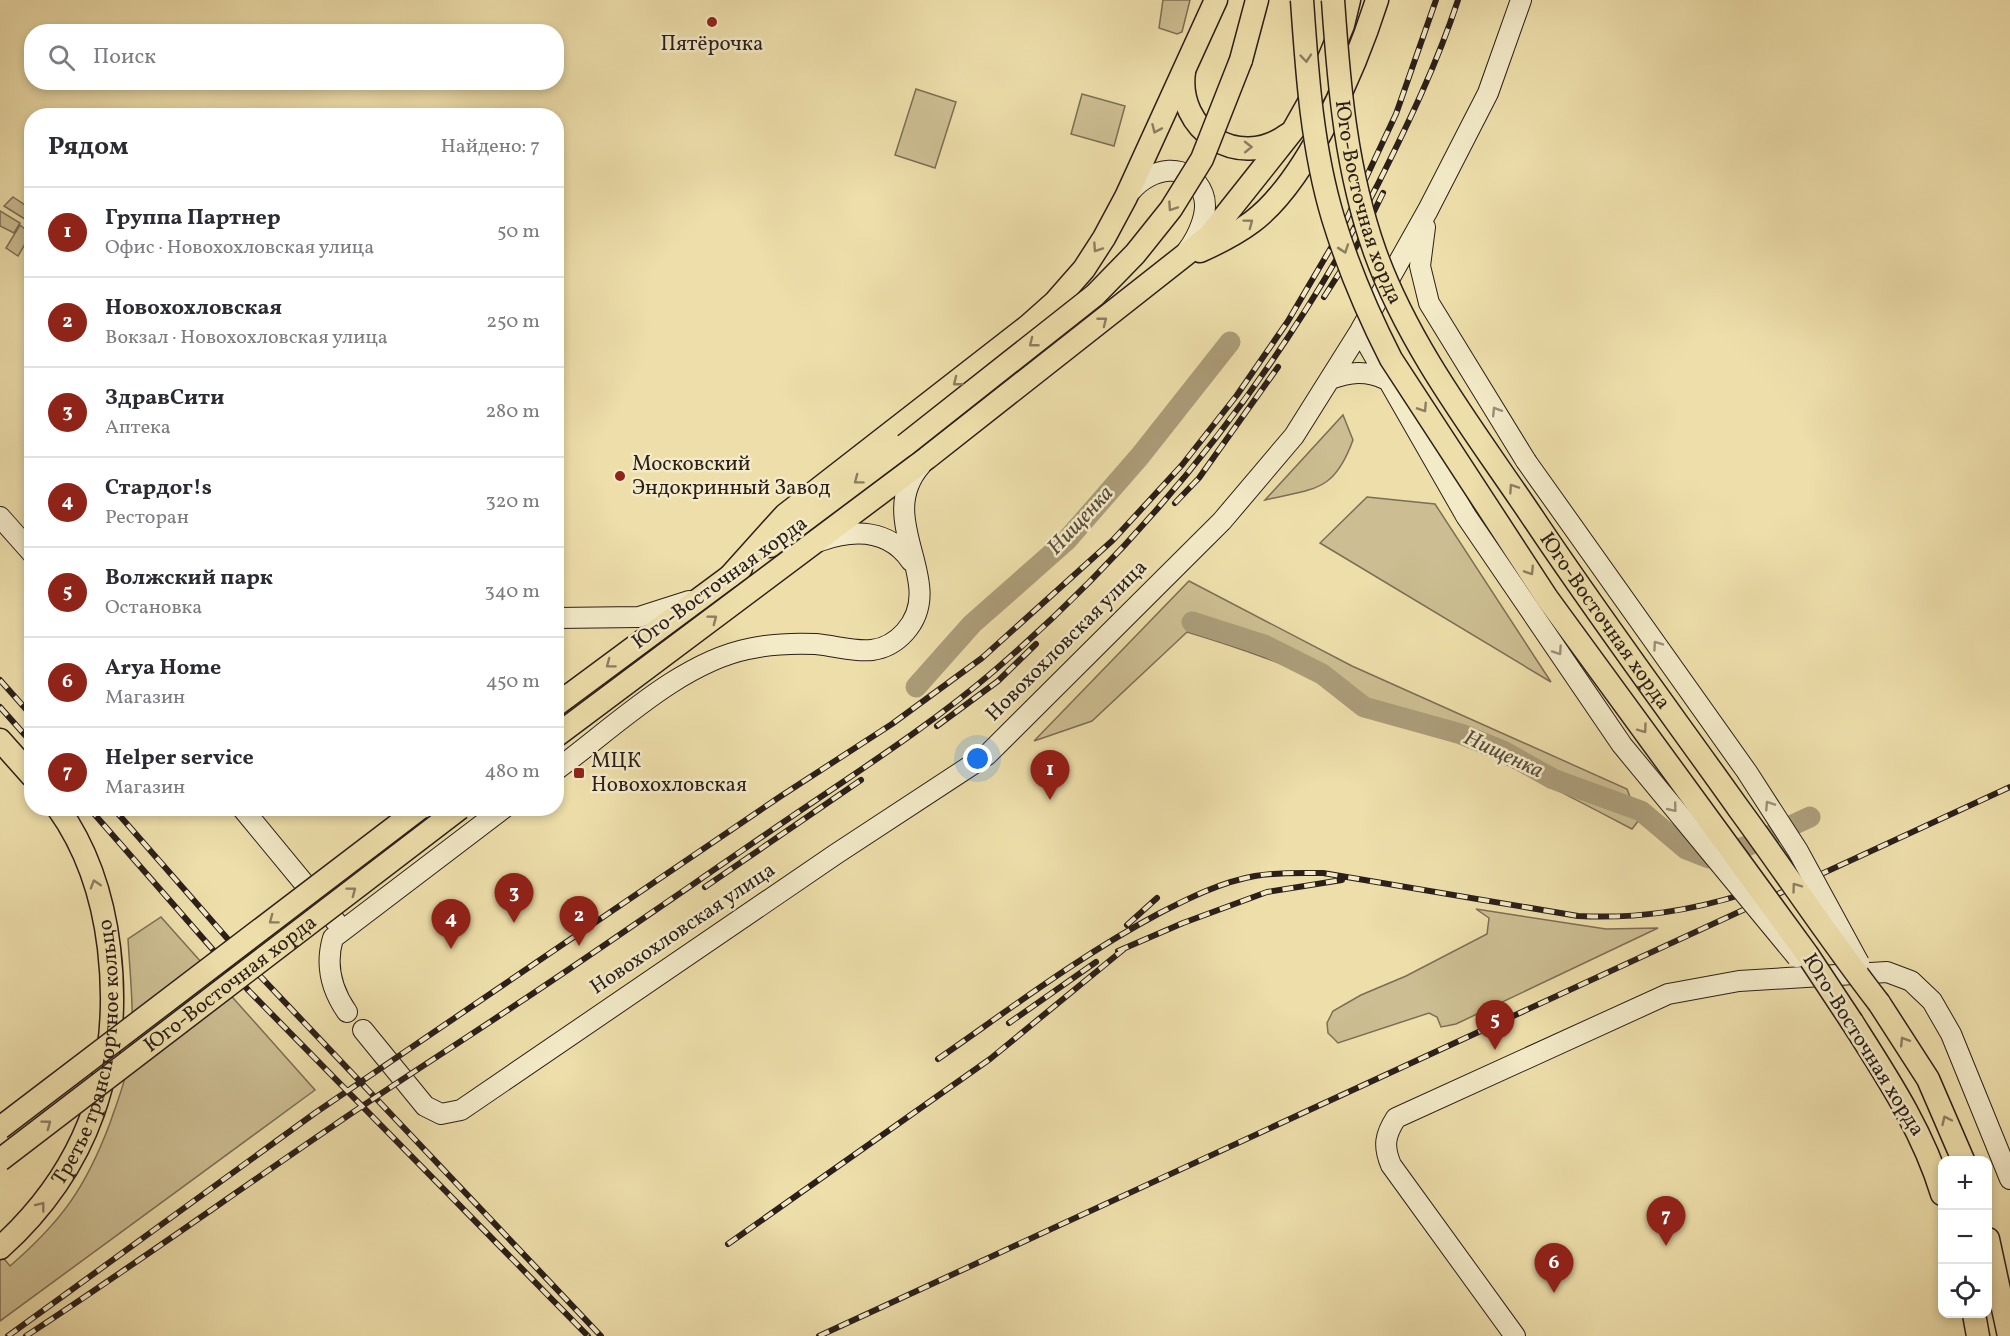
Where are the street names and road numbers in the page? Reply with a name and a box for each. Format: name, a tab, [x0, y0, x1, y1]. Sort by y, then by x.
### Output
street label: Юго-Восточная хорда	[1327, 98, 1410, 309]
street label: Юго-Восточная хорда	[626, 509, 814, 657]
street label: Юго-Восточная хорда	[1532, 526, 1677, 715]
street label: Новохохловская улица	[980, 554, 1154, 728]
street label: Новохохловская улица	[585, 856, 781, 1002]
street label: Юго-Восточная хорда	[138, 908, 323, 1059]
street label: Третье транспортное кольцо	[45, 917, 127, 1191]
street label: Юго-Восточная хорда	[1795, 948, 1931, 1142]

